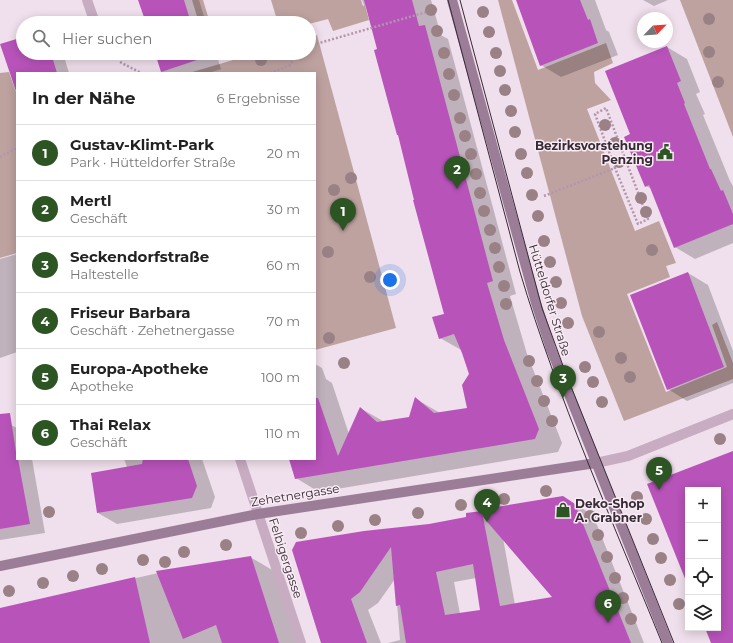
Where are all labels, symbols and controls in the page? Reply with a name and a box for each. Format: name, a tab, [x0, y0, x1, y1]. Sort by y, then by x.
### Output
north arrow	[637, 12, 673, 48]
search box	[16, 16, 316, 60]
icon: search	[30, 27, 52, 49]
text: Hier suchen	[62, 29, 152, 48]
text: In der Nähe	[32, 88, 136, 108]
text: 6 Ergebnisse	[217, 90, 300, 106]
text: Gustav-Klimt-Park	[70, 135, 214, 154]
place label: Bezirksvorstehung Penzing	[535, 138, 653, 167]
public building icon: Bezirksvorstehung Penzing	[656, 143, 674, 161]
text: 1	[42, 145, 48, 161]
text: 20 m	[267, 145, 300, 161]
text: Park · Hütteldorfer Straße	[70, 154, 236, 170]
pin: 2	[444, 156, 470, 189]
text: Mertl	[70, 191, 112, 210]
pin: 1	[330, 198, 356, 231]
text: 2	[41, 201, 49, 217]
text: 30 m	[267, 201, 300, 217]
text: Geschäft	[70, 210, 128, 226]
street label: Hütteldorfer Straße	[526, 242, 574, 358]
text: Seckendorfstraße	[70, 247, 209, 266]
text: 3	[41, 257, 49, 273]
text: 60 m	[266, 257, 300, 273]
text: Haltestelle	[70, 266, 139, 282]
your location	[380, 270, 400, 290]
text: Friseur Barbara	[70, 303, 191, 322]
text: 4	[41, 313, 49, 329]
text: 70 m	[267, 313, 300, 329]
text: Geschäft · Zehetnergasse	[70, 322, 235, 338]
text: Europa-Apotheke	[70, 359, 208, 378]
pin: 3	[550, 365, 576, 398]
text: 5	[41, 369, 49, 385]
text: 100 m	[261, 369, 300, 385]
text: Apotheke	[70, 378, 134, 394]
text: Thai Relax	[70, 415, 151, 434]
text: 6	[41, 425, 49, 441]
text: 110 m	[265, 425, 300, 441]
text: Geschäft	[70, 434, 128, 450]
pin: 5	[646, 457, 672, 490]
street label: Zehetnergasse	[250, 481, 340, 509]
map controls	[685, 487, 721, 631]
button: +	[685, 487, 721, 523]
pin: 4	[474, 489, 500, 522]
place label: Deko-Shop A. Grabner	[574, 496, 645, 525]
shop icon: Deko-Shop A. Grabner	[554, 501, 572, 519]
street label: Felbigergasse	[266, 516, 306, 600]
button: −	[685, 523, 721, 559]
button: locate	[685, 559, 721, 595]
pin: 6	[595, 590, 621, 623]
button: layers	[685, 595, 721, 631]

